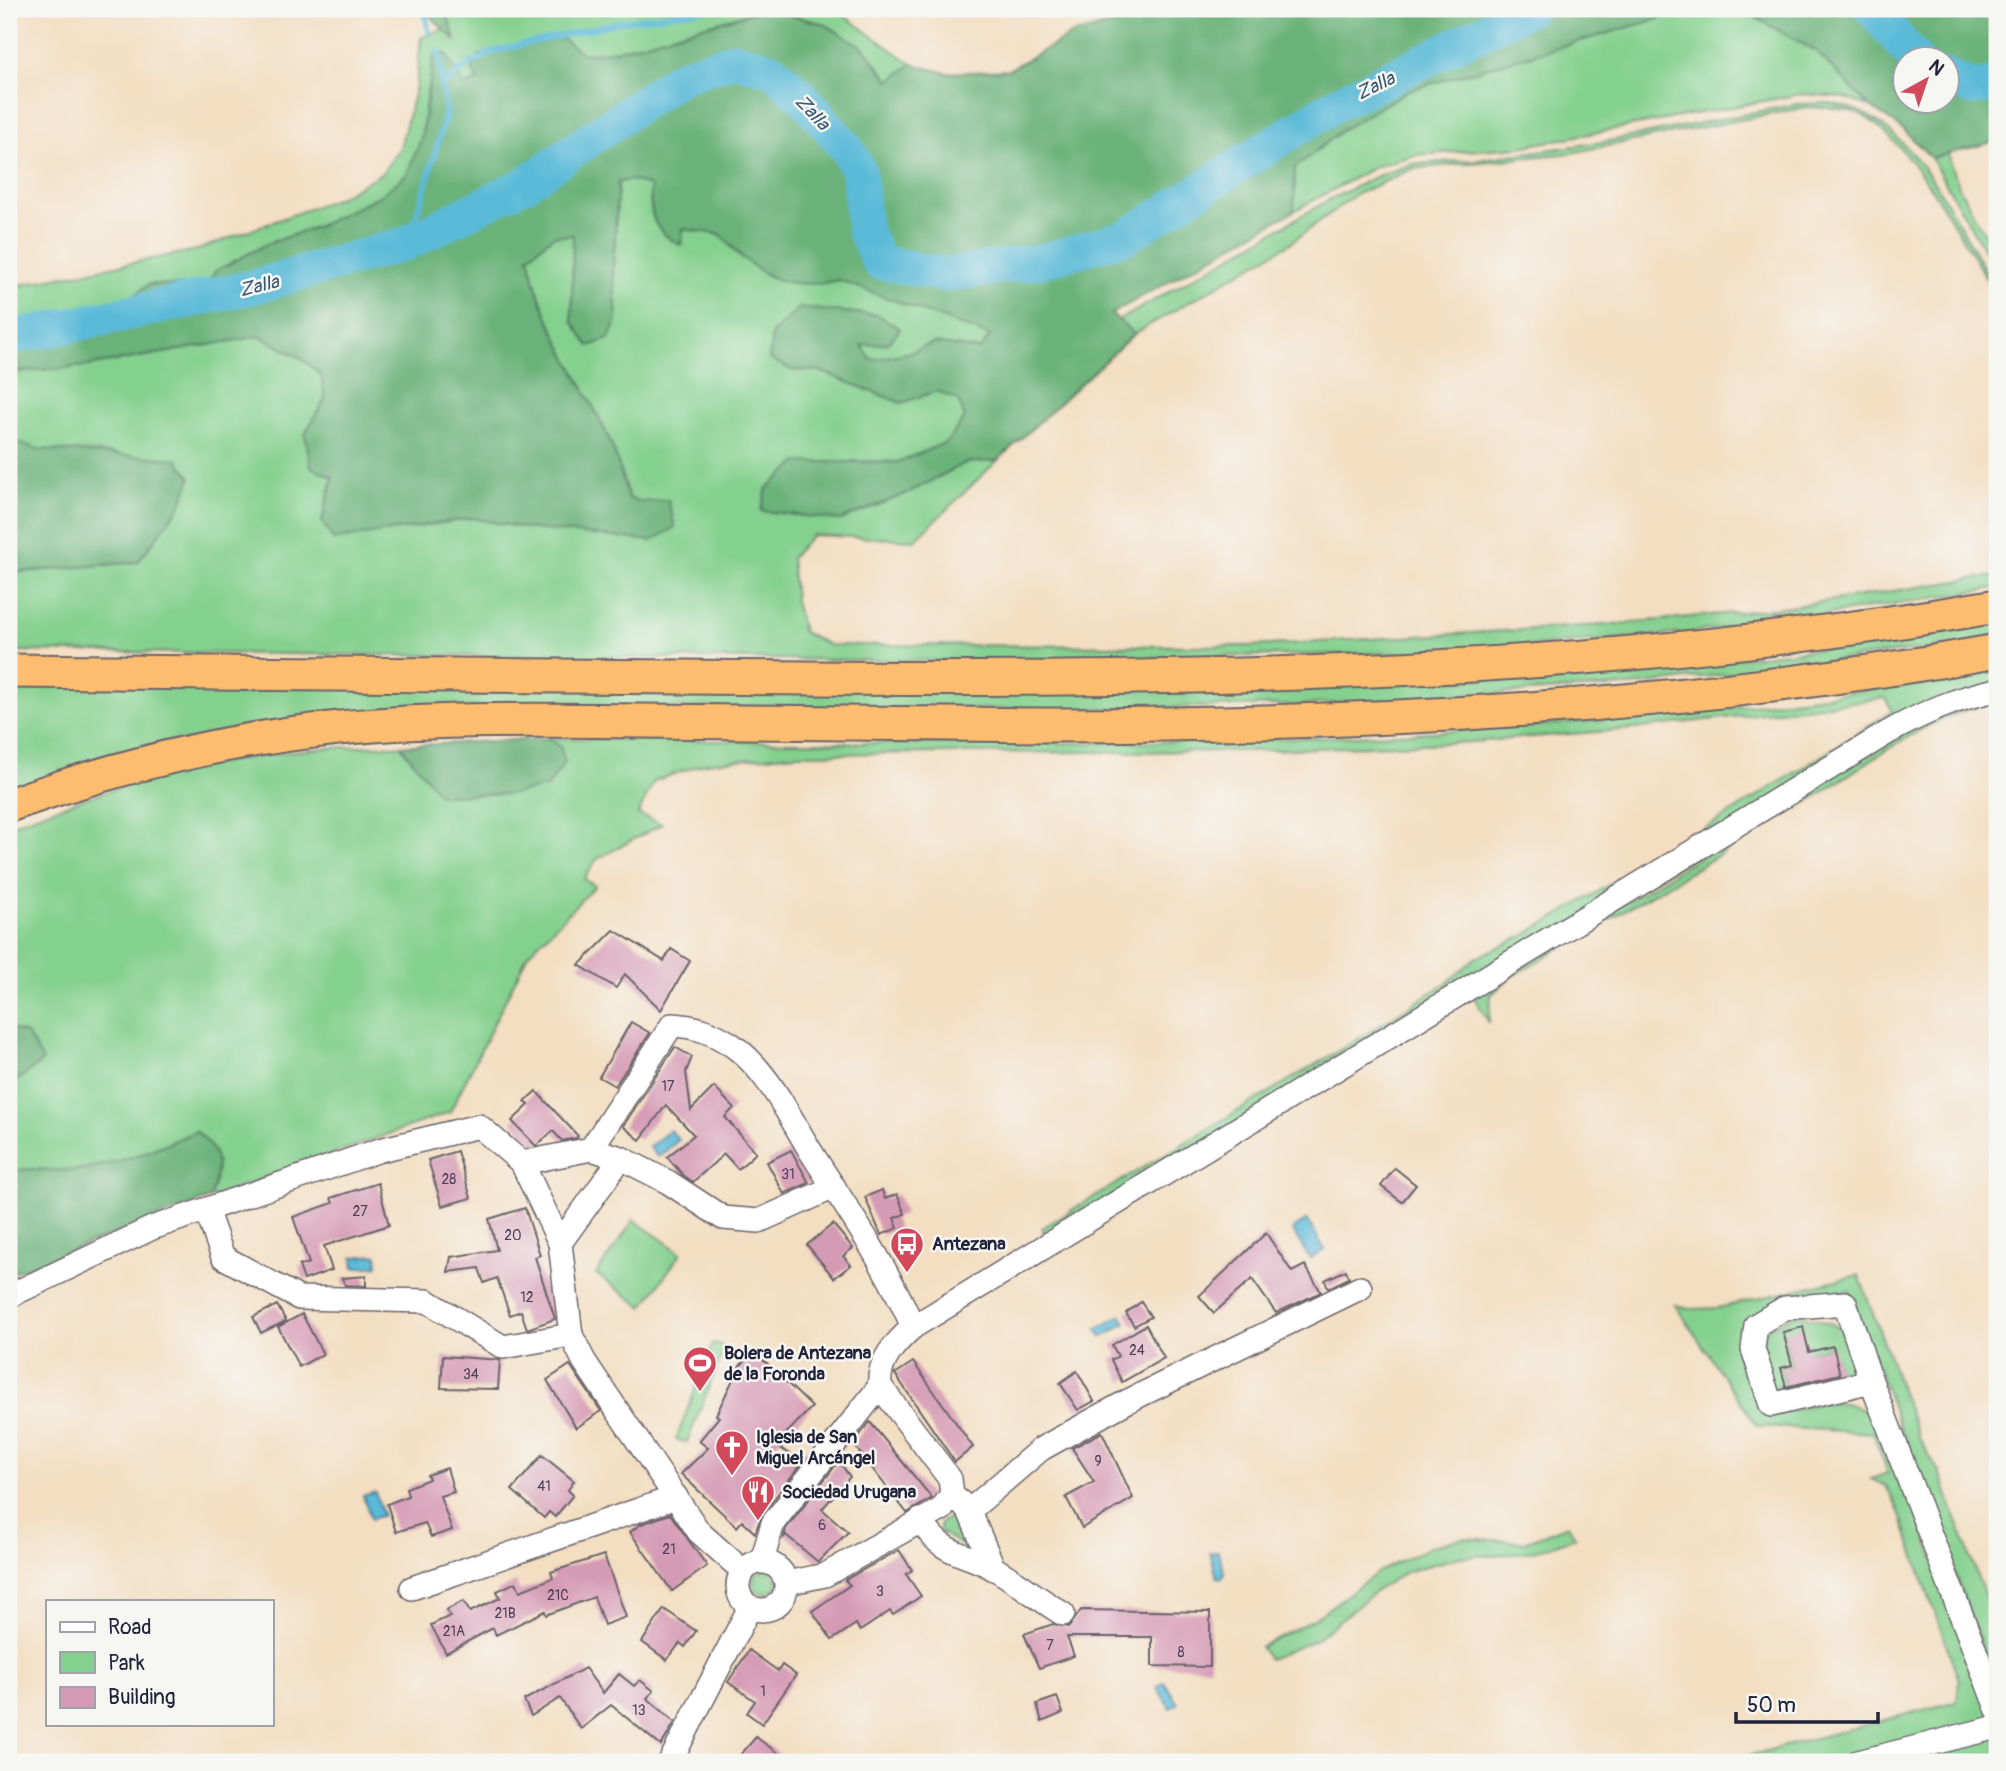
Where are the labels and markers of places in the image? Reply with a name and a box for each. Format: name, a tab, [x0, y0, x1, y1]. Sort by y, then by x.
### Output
bus stop icon: Antezana	[888, 1225, 926, 1274]
place label: Antezana	[932, 1233, 1006, 1256]
place label: Bolera de Antezana de la Foronda	[724, 1342, 872, 1386]
sports icon: Bolera de Antezana de la Foronda	[681, 1344, 719, 1393]
place label: Iglesia de San Miguel Arcángel	[756, 1426, 875, 1470]
church icon: Iglesia de San Miguel Arcángel	[713, 1428, 751, 1477]
restaurant icon: Sociedad Urugana	[739, 1473, 777, 1522]
place label: Sociedad Urugana	[782, 1481, 917, 1504]

